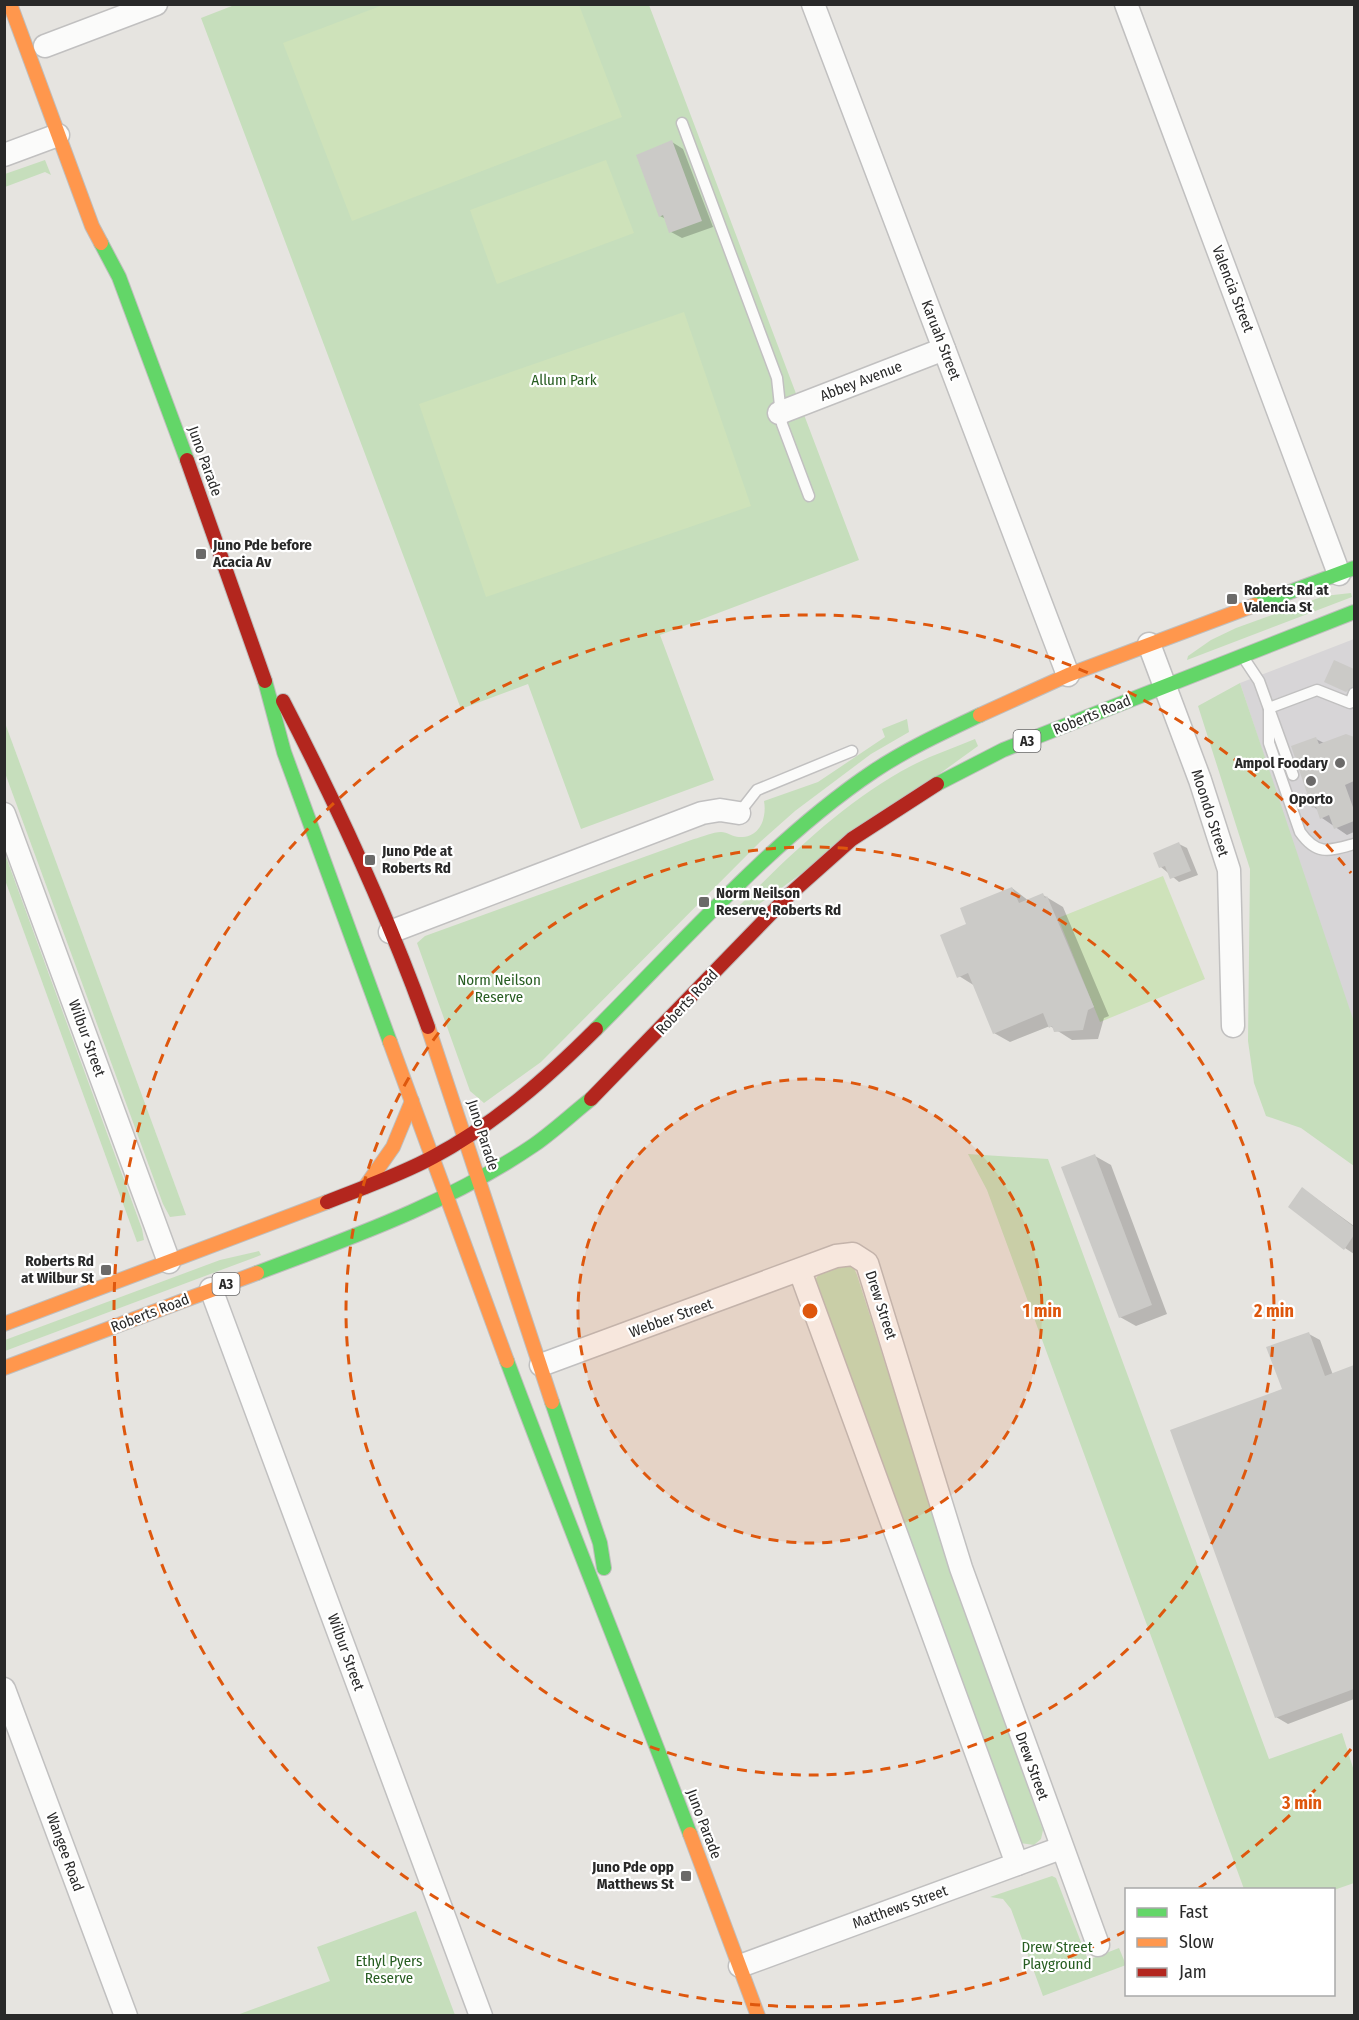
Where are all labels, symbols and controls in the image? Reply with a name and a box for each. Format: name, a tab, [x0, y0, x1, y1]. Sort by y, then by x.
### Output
street label: Valencia Street	[1208, 243, 1258, 335]
street label: Karuah Street	[918, 298, 964, 382]
street label: Abbey Avenue	[817, 357, 905, 405]
park label: Allum Park	[531, 371, 597, 389]
street label: Juno Parade	[184, 424, 226, 498]
place label: Juno Pde before Acacia Av	[212, 536, 312, 571]
marker: Juno Pde before Acacia Av	[194, 547, 208, 561]
place label: Roberts Rd at Valencia St	[1243, 581, 1329, 616]
marker: Roberts Rd at Valencia St	[1225, 592, 1239, 606]
street label: Roberts Road	[1050, 691, 1134, 739]
road number: A3	[1014, 730, 1040, 752]
place label: Ampol Foodary	[1234, 754, 1329, 772]
marker: Ampol Foodary	[1333, 756, 1347, 770]
street label: Moondo Street	[1187, 767, 1233, 859]
marker: Oporto	[1304, 774, 1318, 788]
place label: Oporto	[1289, 790, 1333, 808]
place label: Juno Pde at Roberts Rd	[381, 842, 453, 877]
marker: Juno Pde at Roberts Rd	[363, 853, 377, 867]
place label: Norm Neilson Reserve, Roberts Rd	[716, 884, 841, 919]
marker: Norm Neilson Reserve, Roberts Rd	[697, 895, 711, 909]
street label: Roberts Road	[652, 966, 722, 1038]
park label: Norm Neilson Reserve	[457, 971, 541, 1006]
street label: Wilbur Street	[65, 997, 109, 1079]
street label: Juno Parade	[463, 1097, 503, 1173]
place label: Roberts Rd at Wilbur St	[21, 1252, 95, 1287]
marker: Roberts Rd at Wilbur St	[99, 1263, 113, 1277]
street label: Drew Street	[861, 1268, 901, 1342]
road number: A3	[212, 1273, 240, 1295]
street label: Roberts Road	[108, 1290, 192, 1336]
street label: Webber Street	[627, 1295, 715, 1341]
text: 1 min	[1022, 1300, 1062, 1322]
text: 2 min	[1253, 1300, 1294, 1322]
centre of rings	[800, 1301, 820, 1321]
street label: Wilbur Street	[324, 1611, 368, 1693]
street label: Drew Street	[1011, 1729, 1053, 1803]
street label: Juno Parade	[682, 1787, 726, 1861]
text: 3 min	[1281, 1792, 1322, 1814]
street label: Wangee Road	[42, 1810, 88, 1894]
place label: Juno Pde opp Matthews St	[591, 1858, 675, 1893]
marker: Juno Pde opp Matthews St	[679, 1869, 693, 1883]
street label: Matthews Street	[850, 1881, 950, 1933]
legend	[1125, 1888, 1335, 1996]
text: Fast	[1179, 1901, 1208, 1923]
text: Slow	[1179, 1931, 1214, 1953]
park label: Drew Street Playground	[1021, 1938, 1093, 1973]
park label: Ethyl Pyers Reserve	[356, 1952, 422, 1987]
text: Jam	[1179, 1961, 1207, 1983]

